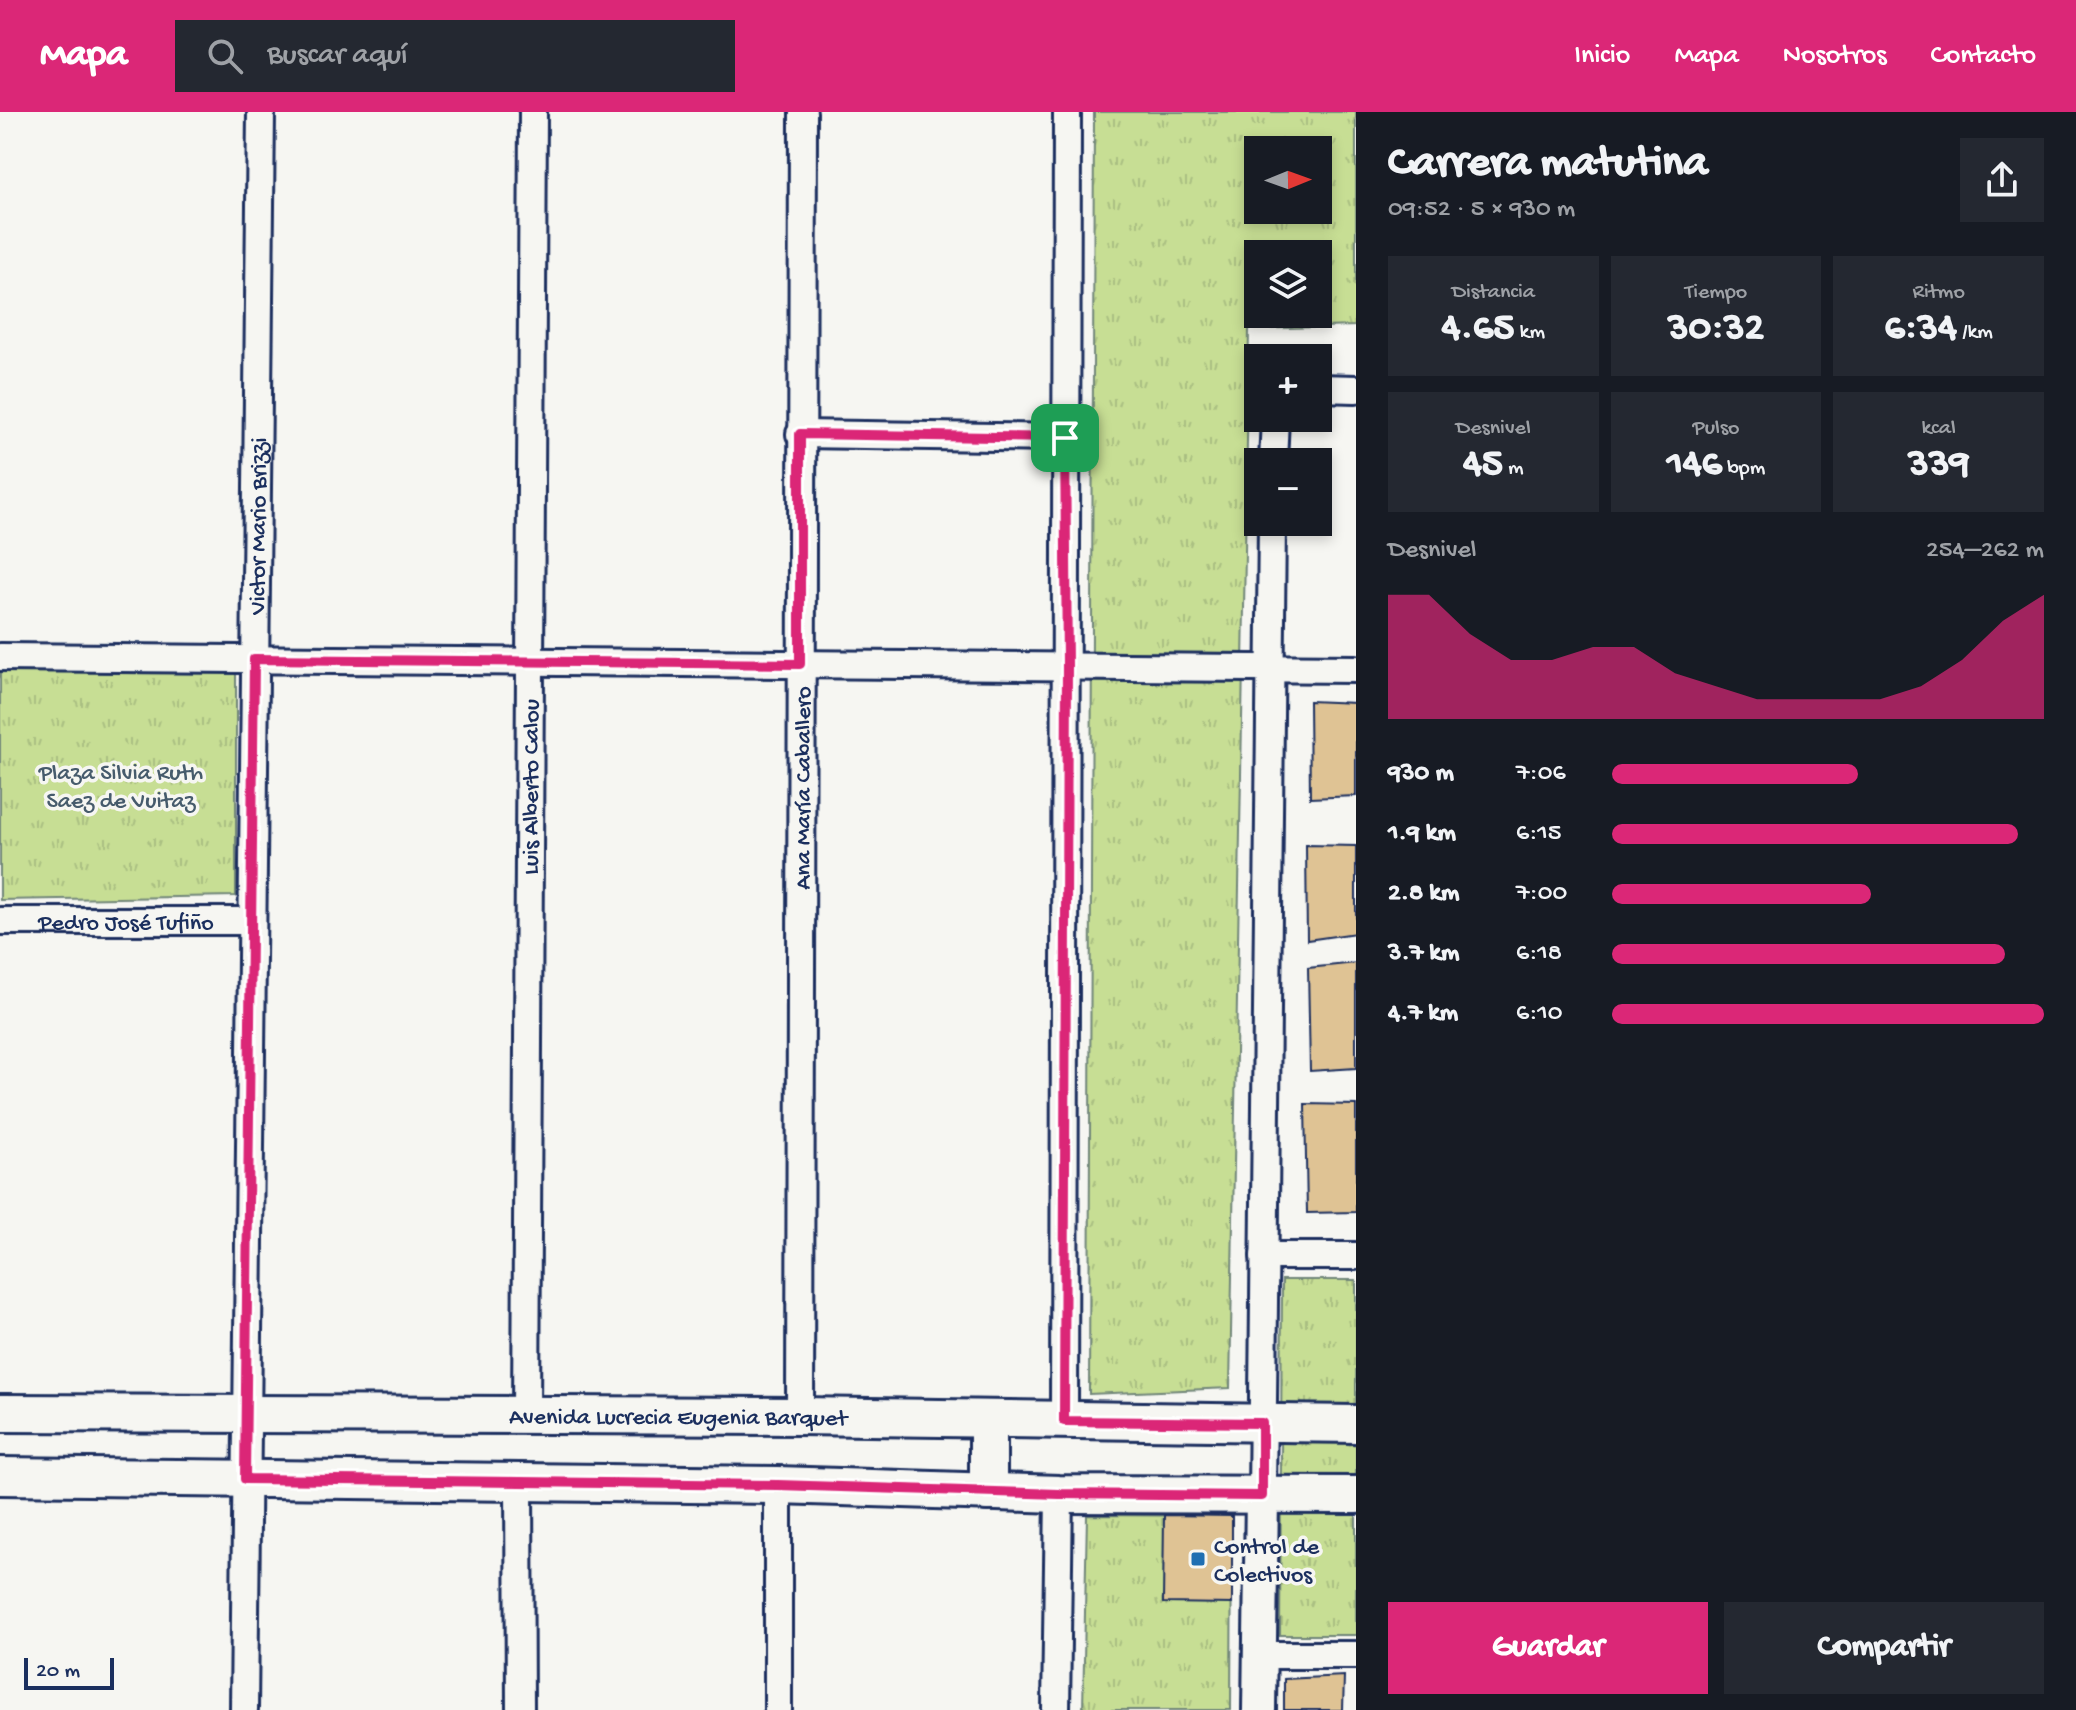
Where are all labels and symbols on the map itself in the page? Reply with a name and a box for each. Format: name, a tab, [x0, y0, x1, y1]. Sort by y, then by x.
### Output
north arrow	[1244, 136, 1332, 224]
pin	[1031, 404, 1099, 472]
street label: Victor Mario Brizzi	[245, 437, 276, 616]
street label: Ana María Caballero	[790, 686, 820, 890]
street label: Luis Alberto Calou	[518, 699, 548, 875]
park label: Plaza Silvia Ruth Saez de Vuitaz	[38, 760, 203, 817]
street label: Pedro José Tufiño	[37, 910, 214, 939]
street label: Avenida Lucrecia Eugenia Barquet	[509, 1404, 849, 1435]
place label: Control de Colectivos	[1214, 1534, 1320, 1591]
marker: Control de Colectivos	[1189, 1550, 1207, 1568]
scale bar	[24, 1654, 114, 1690]

